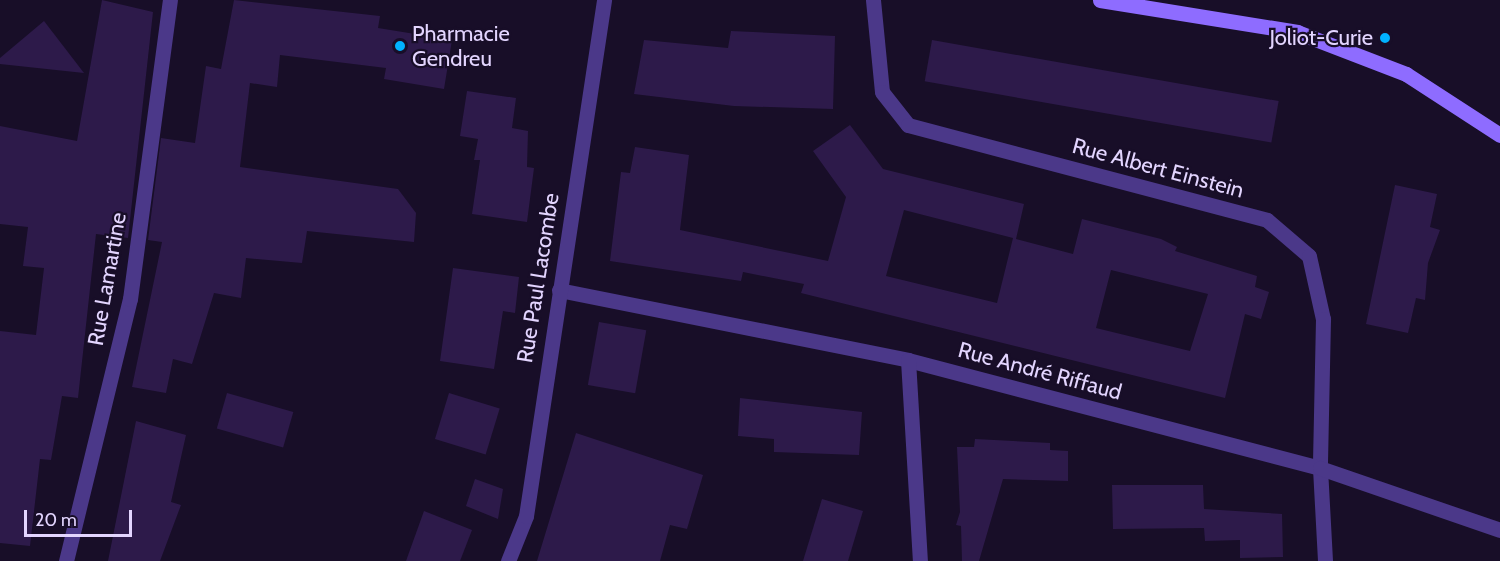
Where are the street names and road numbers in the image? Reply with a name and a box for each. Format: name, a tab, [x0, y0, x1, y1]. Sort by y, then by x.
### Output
street label: Rue Albert Einstein	[1069, 132, 1247, 204]
street label: Rue Paul Lacombe	[512, 191, 564, 365]
street label: Rue Lamartine	[82, 210, 132, 348]
street label: Rue André Riffaud	[955, 336, 1125, 406]

